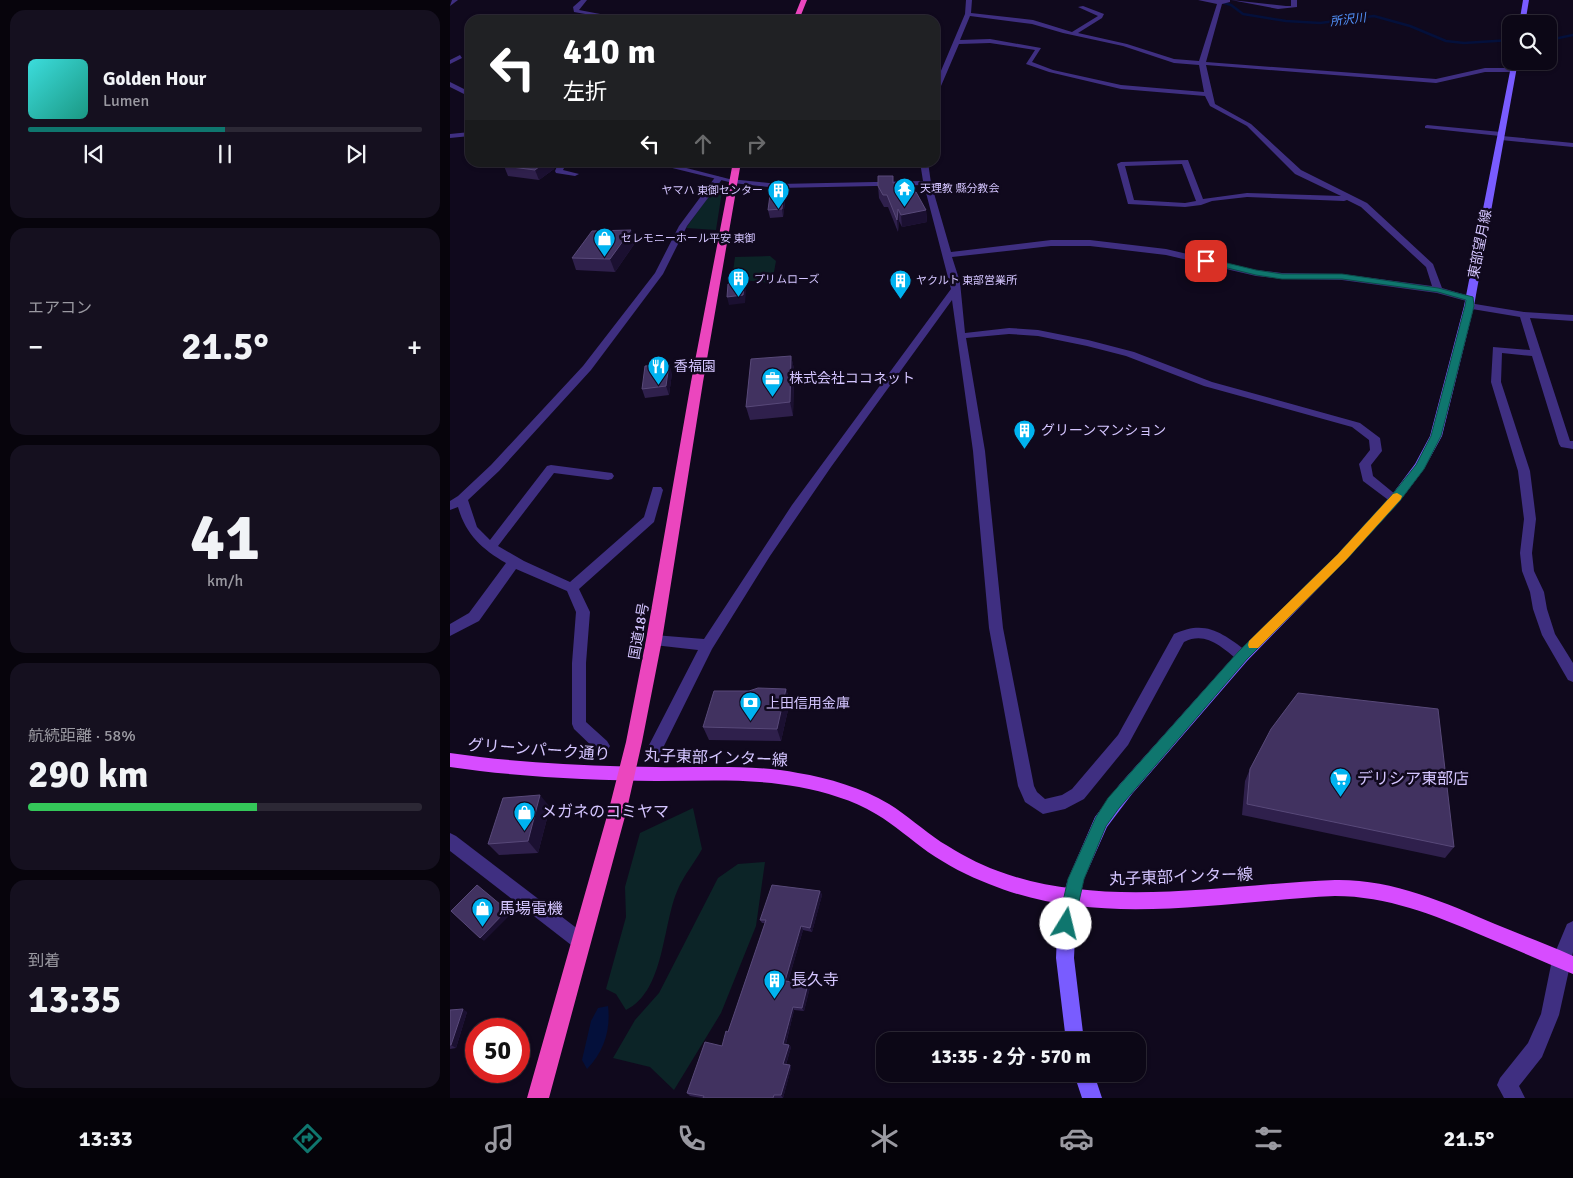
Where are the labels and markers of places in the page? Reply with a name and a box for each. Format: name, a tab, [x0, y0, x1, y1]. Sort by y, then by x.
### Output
temple icon: 天理教 縣分教会	[892, 176, 916, 207]
building icon: ヤマハ 東御センター	[767, 178, 791, 209]
place label: 天理教 縣分教会	[920, 182, 999, 195]
place label: ヤマハ 東御センター	[662, 184, 763, 197]
shop icon: セレモニーホール平安 東御	[593, 226, 617, 257]
place label: セレモニーホール平安 東御	[621, 232, 755, 245]
pin	[1185, 240, 1227, 282]
building icon: プリムローズ	[726, 267, 750, 298]
building icon: ヤクルト 東部営業所	[888, 268, 912, 299]
place label: プリムローズ	[754, 273, 819, 286]
place label: ヤクルト 東部営業所	[916, 274, 1018, 287]
restaurant icon: 香福園	[646, 354, 670, 385]
place label: 香福園	[674, 358, 716, 375]
office icon: 株式会社ココネット	[761, 366, 785, 397]
place label: 株式会社ココネット	[789, 370, 915, 387]
building icon: グリーンマンション	[1013, 418, 1037, 449]
place label: グリーンマンション	[1041, 422, 1166, 439]
bank icon: 上田信用金庫	[738, 691, 762, 722]
place label: 上田信用金庫	[766, 695, 850, 712]
supermarket icon: デリシア東部店	[1329, 767, 1353, 798]
place label: デリシア東部店	[1357, 769, 1469, 789]
shop icon: メガネのコミヤマ	[513, 800, 537, 831]
place label: メガネのコミヤマ	[541, 802, 669, 822]
shop icon: 馬場電機	[471, 897, 495, 928]
place label: 馬場電機	[499, 899, 563, 919]
building icon: 長久寺	[763, 968, 787, 999]
place label: 長久寺	[791, 970, 839, 990]

